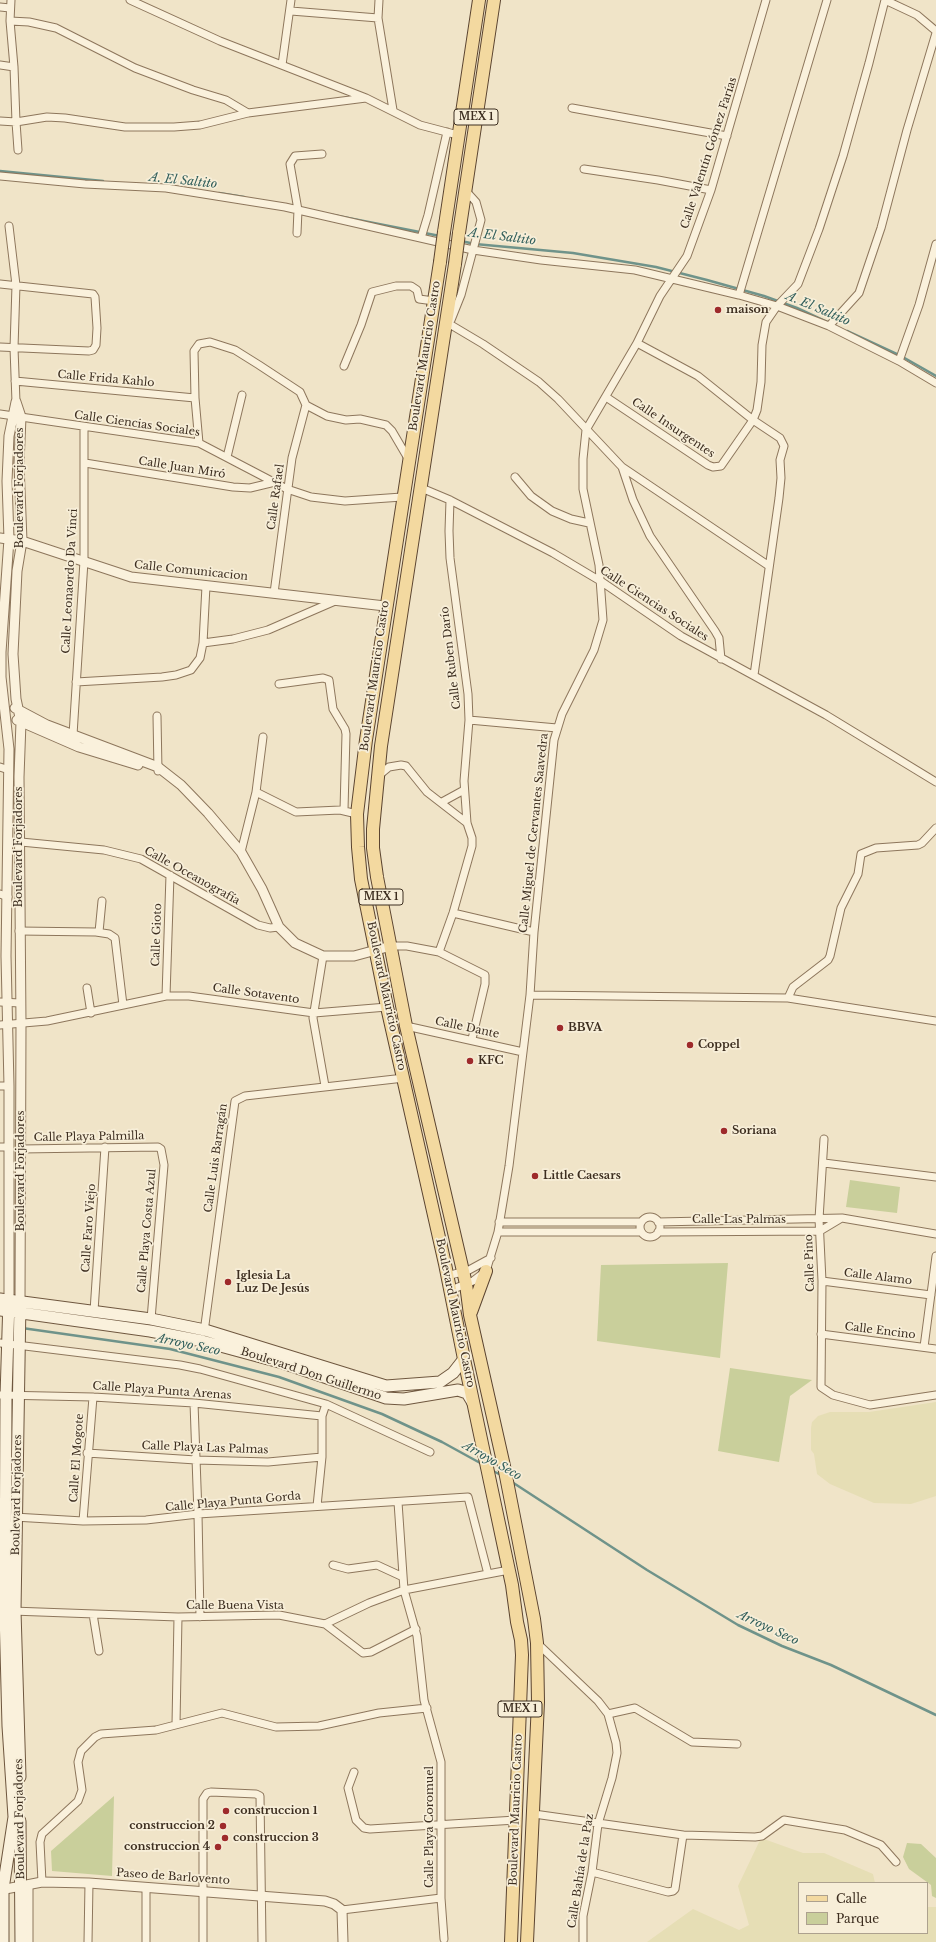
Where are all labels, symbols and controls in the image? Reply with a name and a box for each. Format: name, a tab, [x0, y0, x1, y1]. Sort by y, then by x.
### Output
street label: Calle Valentín Gómez Farías	[678, 76, 740, 230]
road number: MEX 1	[454, 109, 498, 125]
water label: A. El Saltito	[148, 170, 218, 192]
water label: A. El Saltito	[467, 226, 537, 248]
street label: Boulevard Mauricio Castro	[407, 280, 443, 432]
water label: A. El Saltito	[784, 289, 852, 329]
place label: maison	[726, 303, 769, 317]
marker: maison	[713, 305, 723, 315]
street label: Calle Frida Kahlo	[57, 368, 155, 390]
street label: Calle Insurgentes	[629, 395, 717, 461]
street label: Calle Ciencias Sociales	[73, 409, 201, 439]
street label: Boulevard Forjadores	[13, 428, 27, 548]
street label: Calle Juan Miró	[138, 455, 226, 481]
street label: Calle Rafael	[265, 463, 287, 531]
street label: Calle Leonaordo Da Vinci	[60, 508, 80, 654]
street label: Calle Comunicacion	[133, 558, 249, 584]
street label: Calle Ciencias Sociales	[597, 564, 711, 644]
street label: Boulevard Mauricio Castro	[358, 600, 392, 752]
street label: Calle Ruben Darío	[438, 606, 464, 710]
street label: Calle Miguel de Cervantes Saavedra	[517, 732, 551, 934]
street label: Boulevard Forjadores	[12, 787, 26, 907]
street label: Calle Oceanografía	[142, 844, 242, 908]
road number: MEX 1	[359, 889, 403, 905]
street label: Calle Gioto	[149, 903, 165, 967]
street label: Boulevard Mauricio Castro	[364, 920, 408, 1072]
street label: Calle Sotavento	[212, 981, 300, 1007]
street label: Calle Dante	[434, 1015, 500, 1041]
place label: BBVA	[568, 1021, 602, 1035]
marker: BBVA	[555, 1023, 565, 1033]
place label: Coppel	[698, 1038, 740, 1052]
marker: Coppel	[685, 1040, 695, 1050]
place label: KFC	[478, 1054, 504, 1068]
marker: KFC	[465, 1056, 475, 1066]
street label: Calle Luis Barragán	[202, 1103, 230, 1213]
street label: Boulevard Forjadores	[14, 1111, 28, 1231]
place label: Soriana	[732, 1124, 777, 1138]
marker: Soriana	[719, 1126, 729, 1136]
street label: Calle Playa Palmilla	[34, 1129, 144, 1145]
street label: Calle Playa Costa Azul	[135, 1168, 159, 1294]
place label: Little Caesars	[543, 1169, 621, 1183]
marker: Little Caesars	[530, 1171, 540, 1181]
street label: Calle Faro Viejo	[79, 1183, 99, 1273]
street label: Calle Las Palmas	[692, 1213, 786, 1227]
street label: Calle Pino	[802, 1234, 818, 1292]
street label: Boulevard Mauricio Castro	[433, 1237, 477, 1389]
street label: Calle Alamo	[843, 1266, 913, 1288]
place label: Iglesia La Luz De Jesús	[236, 1269, 309, 1295]
marker: Iglesia La Luz De Jesús	[223, 1277, 233, 1287]
street label: Calle Encino	[844, 1320, 916, 1342]
water label: Arroyo Seco	[154, 1331, 222, 1359]
street label: Boulevard Don Guillermo	[239, 1345, 383, 1403]
street label: Calle Playa Punta Arenas	[92, 1380, 232, 1402]
street label: Calle El Mogote	[67, 1413, 87, 1503]
street label: Boulevard Forjadores	[9, 1434, 25, 1556]
water label: Arroyo Seco	[460, 1438, 524, 1484]
street label: Calle Playa Las Palmas	[141, 1439, 269, 1457]
street label: Calle Playa Punta Gorda	[165, 1489, 301, 1515]
street label: Calle Buena Vista	[186, 1599, 284, 1613]
water label: Arroyo Seco	[735, 1608, 801, 1648]
road number: MEX 1	[498, 1701, 542, 1717]
street label: Boulevard Mauricio Castro	[507, 1734, 525, 1886]
street label: Boulevard Forjadores	[12, 1758, 28, 1880]
street label: Calle Playa Coromuel	[423, 1766, 437, 1888]
place label: construccion 1	[234, 1804, 317, 1818]
marker: construccion 1	[221, 1806, 231, 1816]
street label: Calle Bahía de la Paz	[565, 1813, 597, 1929]
place label: construccion 2	[129, 1819, 215, 1833]
marker: construccion 2	[218, 1821, 228, 1831]
place label: construccion 3	[233, 1831, 319, 1845]
marker: construccion 3	[220, 1833, 230, 1843]
place label: construccion 4	[124, 1840, 210, 1854]
marker: construccion 4	[213, 1842, 223, 1852]
street label: Paseo de Barlovento	[116, 1866, 230, 1888]
legend	[798, 1882, 928, 1934]
text: Calle	[836, 1891, 867, 1906]
text: Parque	[836, 1911, 879, 1926]

